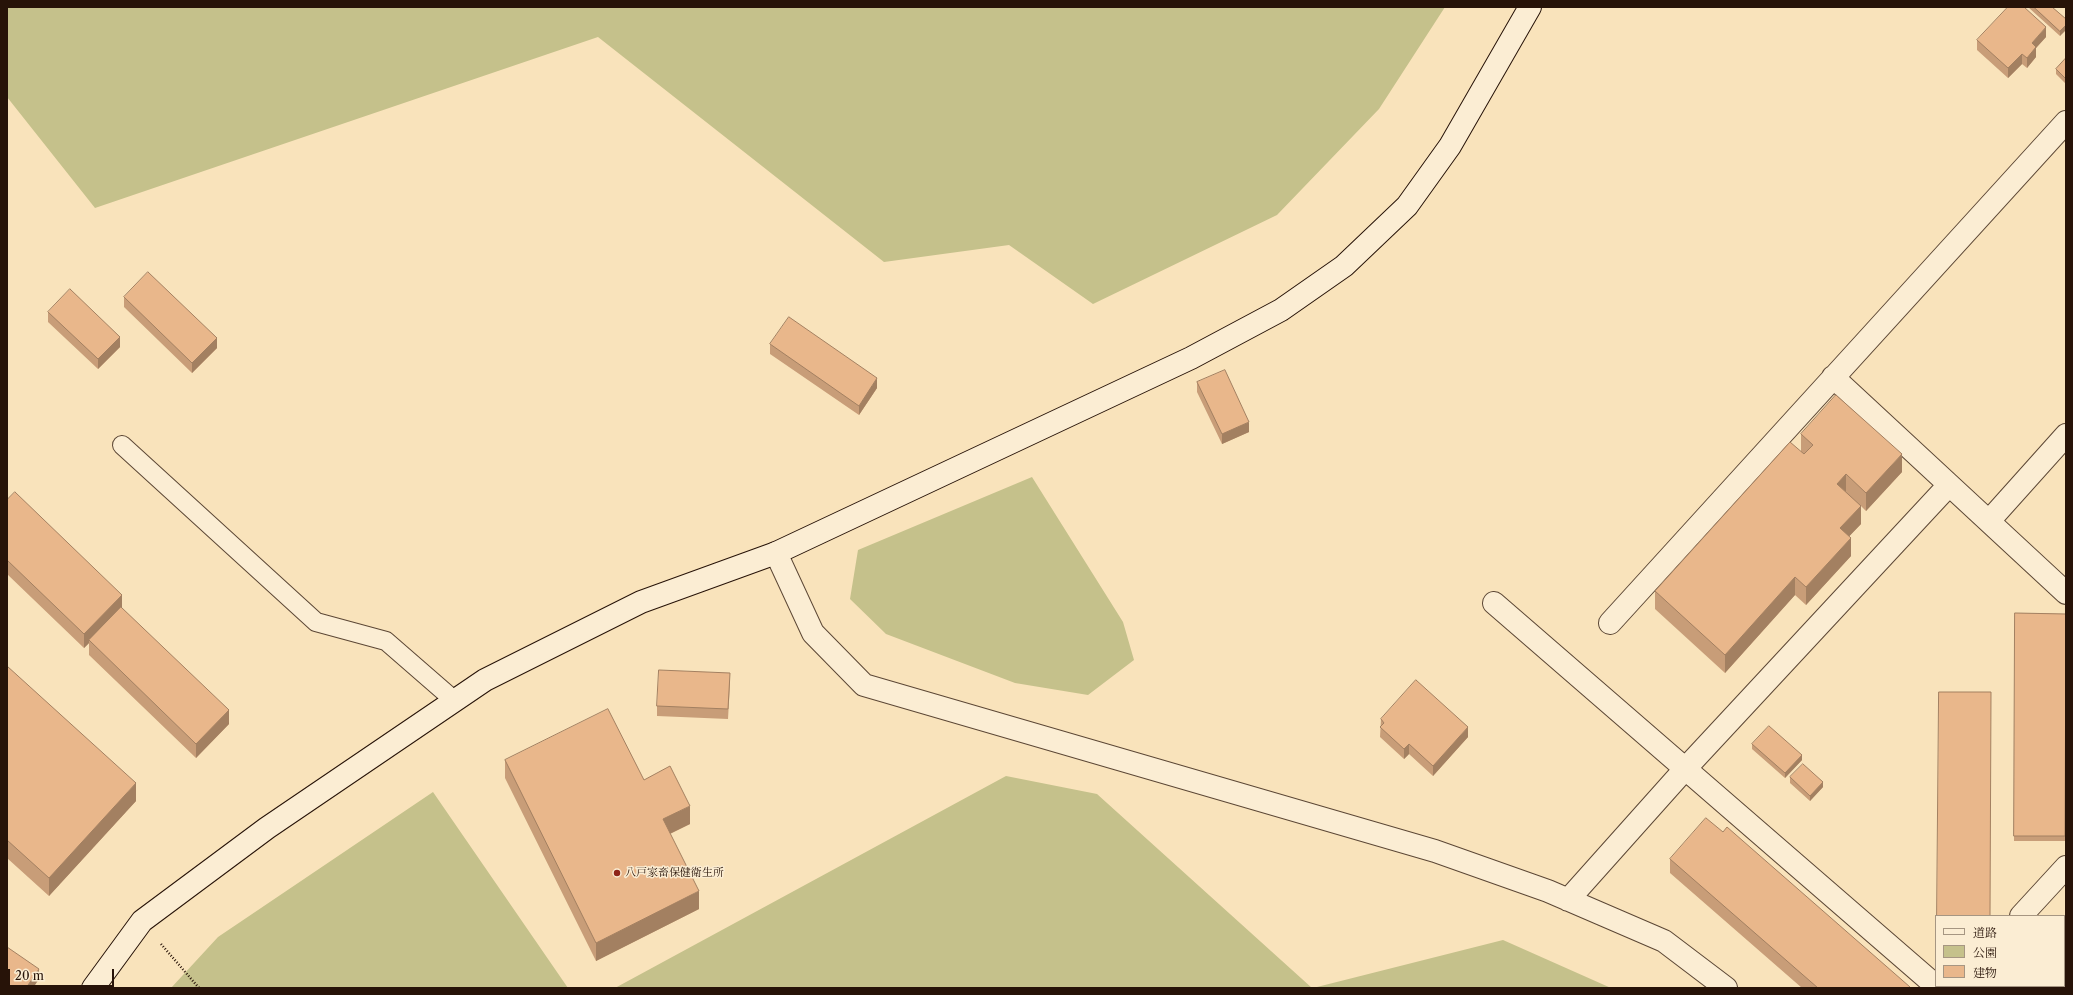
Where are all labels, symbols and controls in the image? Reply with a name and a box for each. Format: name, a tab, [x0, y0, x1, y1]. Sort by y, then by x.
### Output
place label: 八戸家畜保健衛生所	[625, 866, 724, 880]
marker: 八戸家畜保健衛生所	[612, 868, 622, 878]
legend	[1935, 915, 2065, 987]
text: 道路	[1973, 925, 1997, 940]
text: 公園	[1973, 945, 1997, 960]
scale bar	[10, 961, 116, 987]
text: 建物	[1973, 965, 1997, 980]
text: 20 m	[15, 968, 44, 983]

